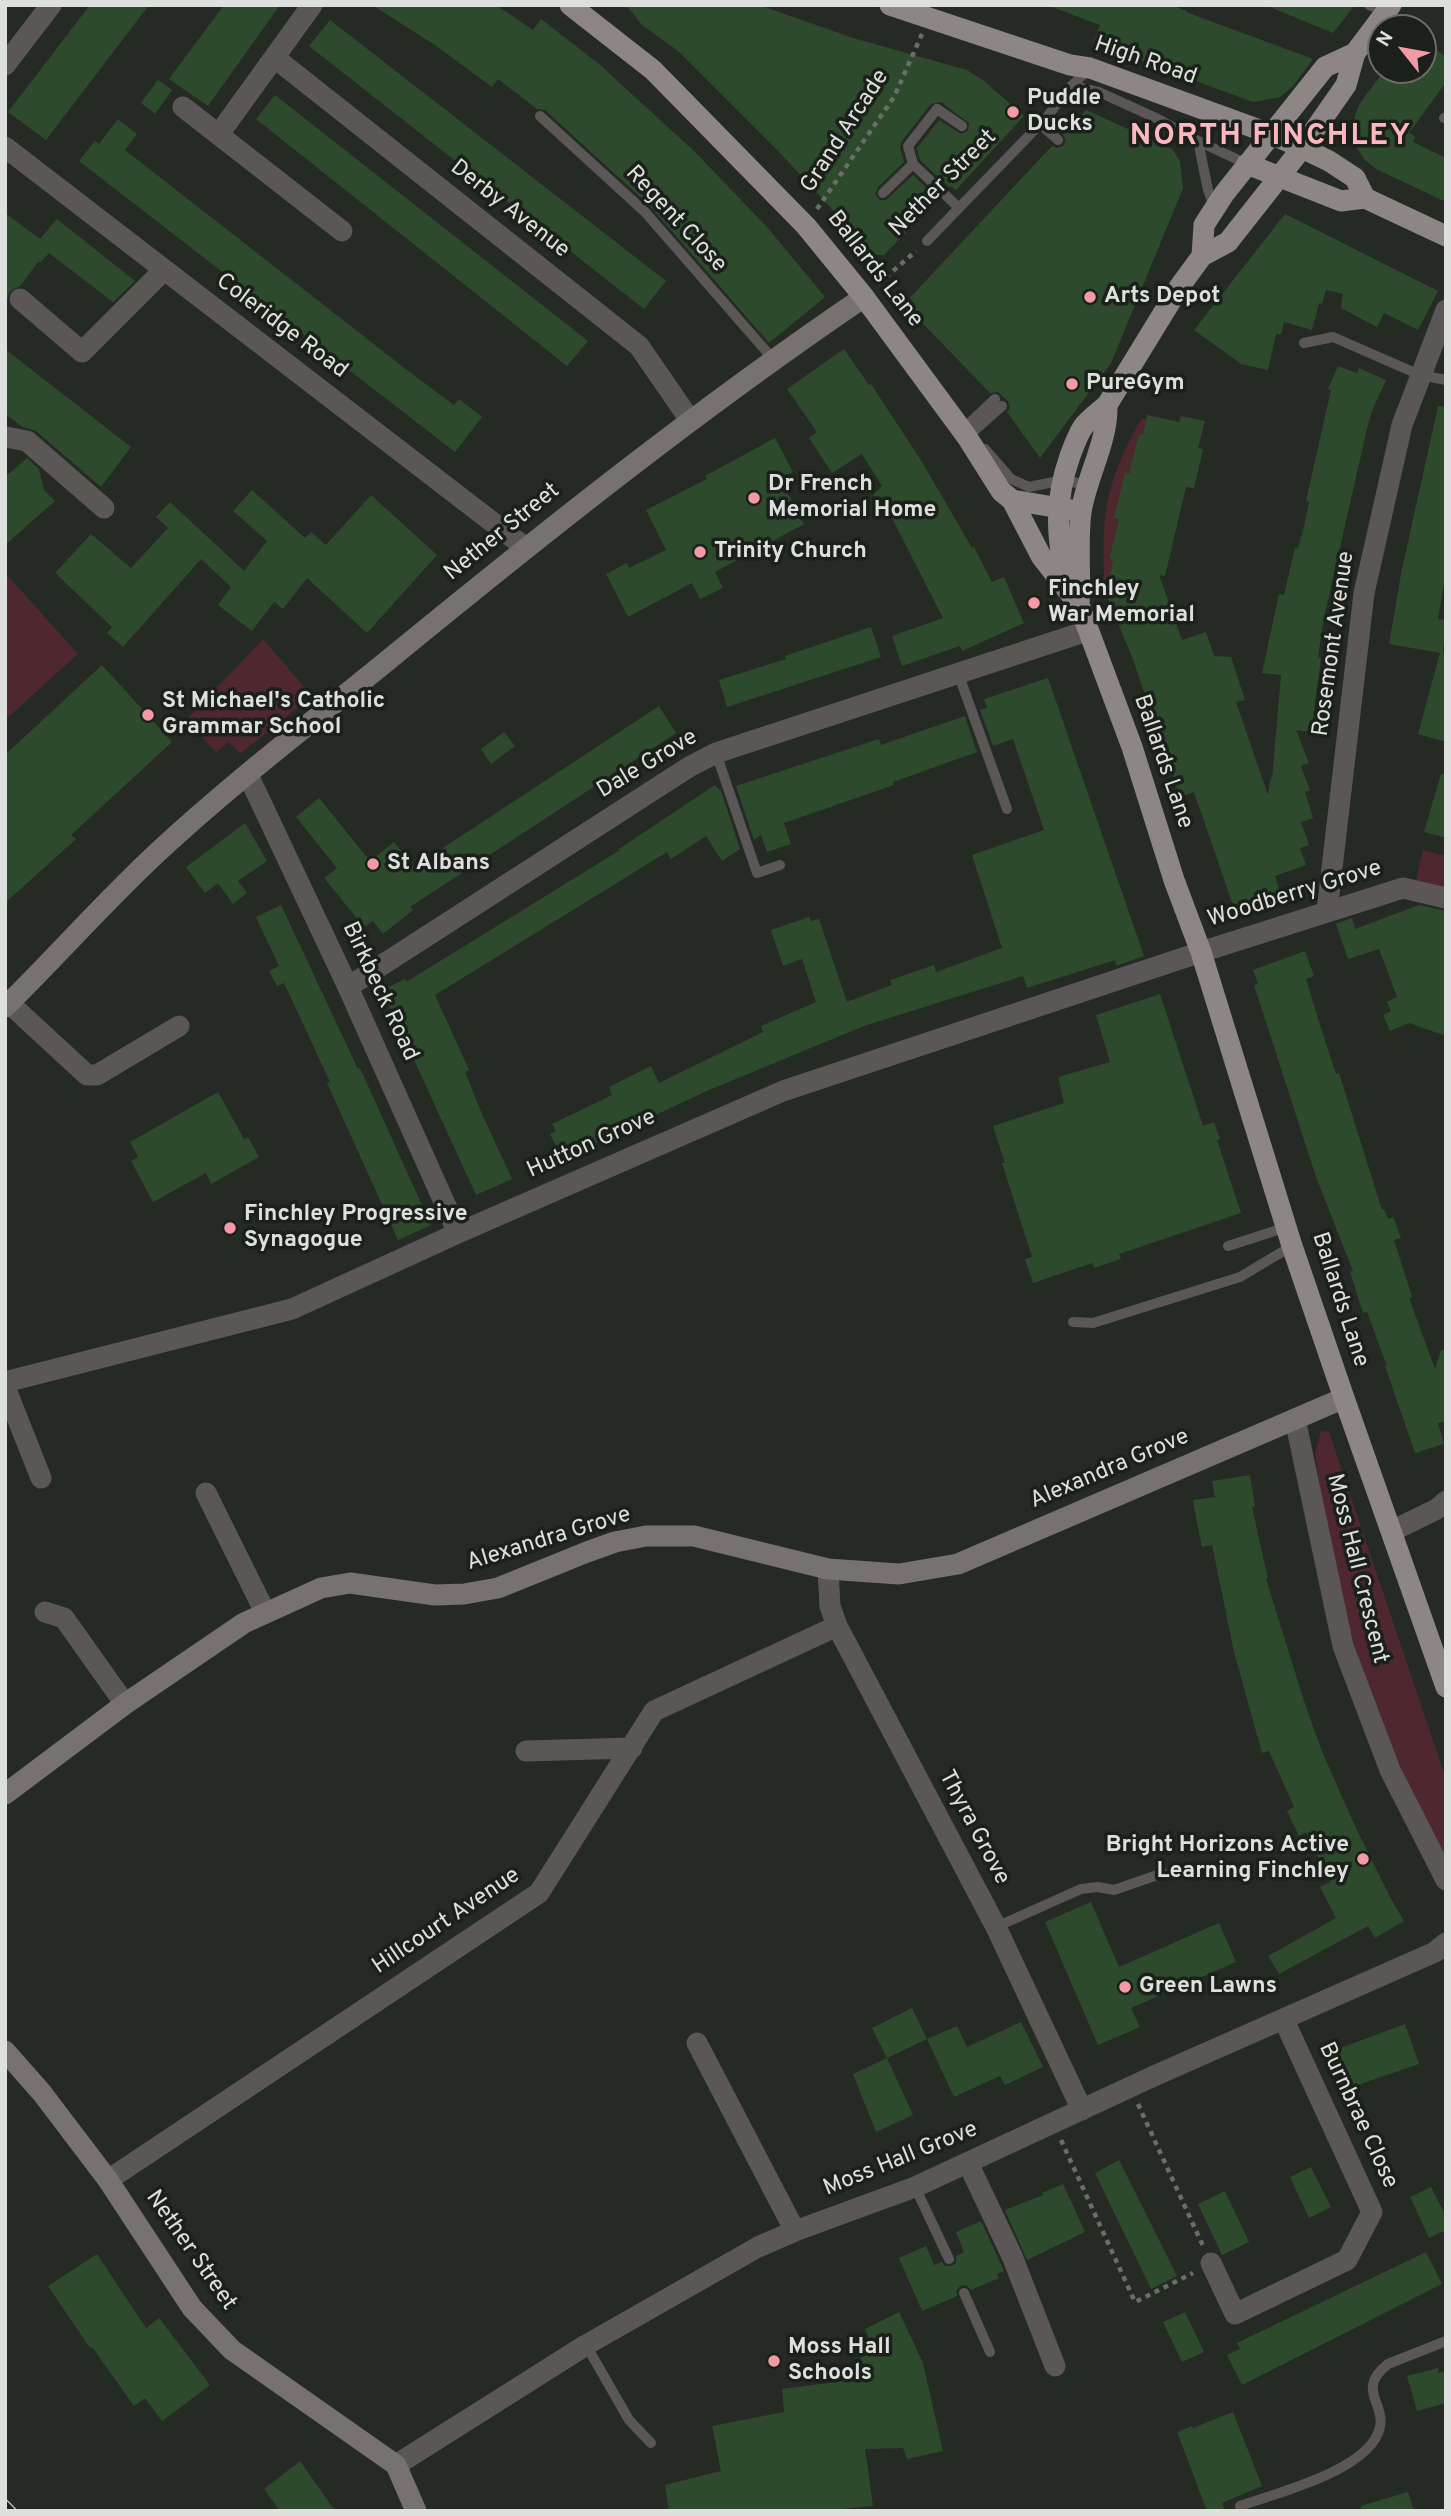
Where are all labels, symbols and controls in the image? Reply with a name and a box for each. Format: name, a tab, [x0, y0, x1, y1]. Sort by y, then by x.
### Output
north arrow	[1367, 14, 1437, 84]
text: N	[1372, 27, 1400, 51]
street label: High Road	[1090, 32, 1200, 92]
street label: Grand Arcade	[796, 65, 896, 199]
place label: Puddle Ducks	[1027, 85, 1101, 139]
marker: Puddle Ducks	[1005, 104, 1021, 120]
district label: NORTH FINCHLEY	[1132, 120, 1410, 156]
street label: Nether Street	[885, 125, 1003, 243]
street label: Derby Avenue	[444, 155, 574, 265]
street label: Regent Close	[619, 161, 731, 279]
street label: Ballards Lane	[820, 206, 928, 334]
street label: Coleridge Road	[210, 268, 352, 386]
place label: Arts Depot	[1104, 283, 1220, 311]
marker: Arts Depot	[1082, 289, 1098, 305]
place label: PureGym	[1086, 370, 1185, 398]
marker: PureGym	[1064, 376, 1080, 392]
place label: Dr French Memorial Home	[768, 471, 936, 525]
street label: Nether Street	[440, 478, 566, 588]
marker: Dr French Memorial Home	[746, 490, 762, 506]
place label: Trinity Church	[714, 538, 867, 566]
marker: Trinity Church	[692, 544, 708, 560]
street label: Rosemont Avenue	[1308, 550, 1362, 738]
place label: Finchley War Memorial	[1048, 576, 1195, 630]
marker: Finchley War Memorial	[1026, 595, 1042, 611]
place label: St Michael's Catholic Grammar School	[162, 688, 385, 742]
street label: Ballards Lane	[1126, 691, 1198, 833]
marker: St Michael's Catholic Grammar School	[140, 707, 156, 723]
street label: Dale Grove	[593, 724, 703, 806]
place label: St Albans	[387, 850, 490, 878]
street label: Woodberry Grove	[1205, 855, 1385, 935]
marker: St Albans	[365, 856, 381, 872]
street label: Birkbeck Road	[335, 918, 423, 1066]
street label: Hutton Grove	[523, 1104, 661, 1186]
place label: Finchley Progressive Synagogue	[244, 1201, 468, 1255]
marker: Finchley Progressive Synagogue	[222, 1220, 238, 1236]
street label: Ballards Lane	[1304, 1229, 1374, 1371]
street label: Alexandra Grove	[1026, 1424, 1194, 1516]
street label: Moss Hall Crescent	[1319, 1471, 1393, 1667]
street label: Alexandra Grove	[464, 1502, 634, 1578]
street label: Thyra Grove	[931, 1766, 1015, 1890]
place label: Bright Horizons Active Learning Finchley	[1106, 1832, 1349, 1886]
marker: Bright Horizons Active Learning Finchley	[1355, 1851, 1371, 1867]
street label: Hillcourt Avenue	[368, 1862, 526, 1982]
place label: Green Lawns	[1139, 1973, 1277, 2001]
marker: Green Lawns	[1117, 1979, 1133, 1995]
street label: Burnbrae Close	[1311, 2039, 1403, 2193]
street label: Moss Hall Grove	[820, 2116, 982, 2204]
street label: Nether Street	[138, 2186, 242, 2316]
place label: Moss Hall Schools	[788, 2334, 891, 2388]
marker: Moss Hall Schools	[766, 2353, 782, 2369]

